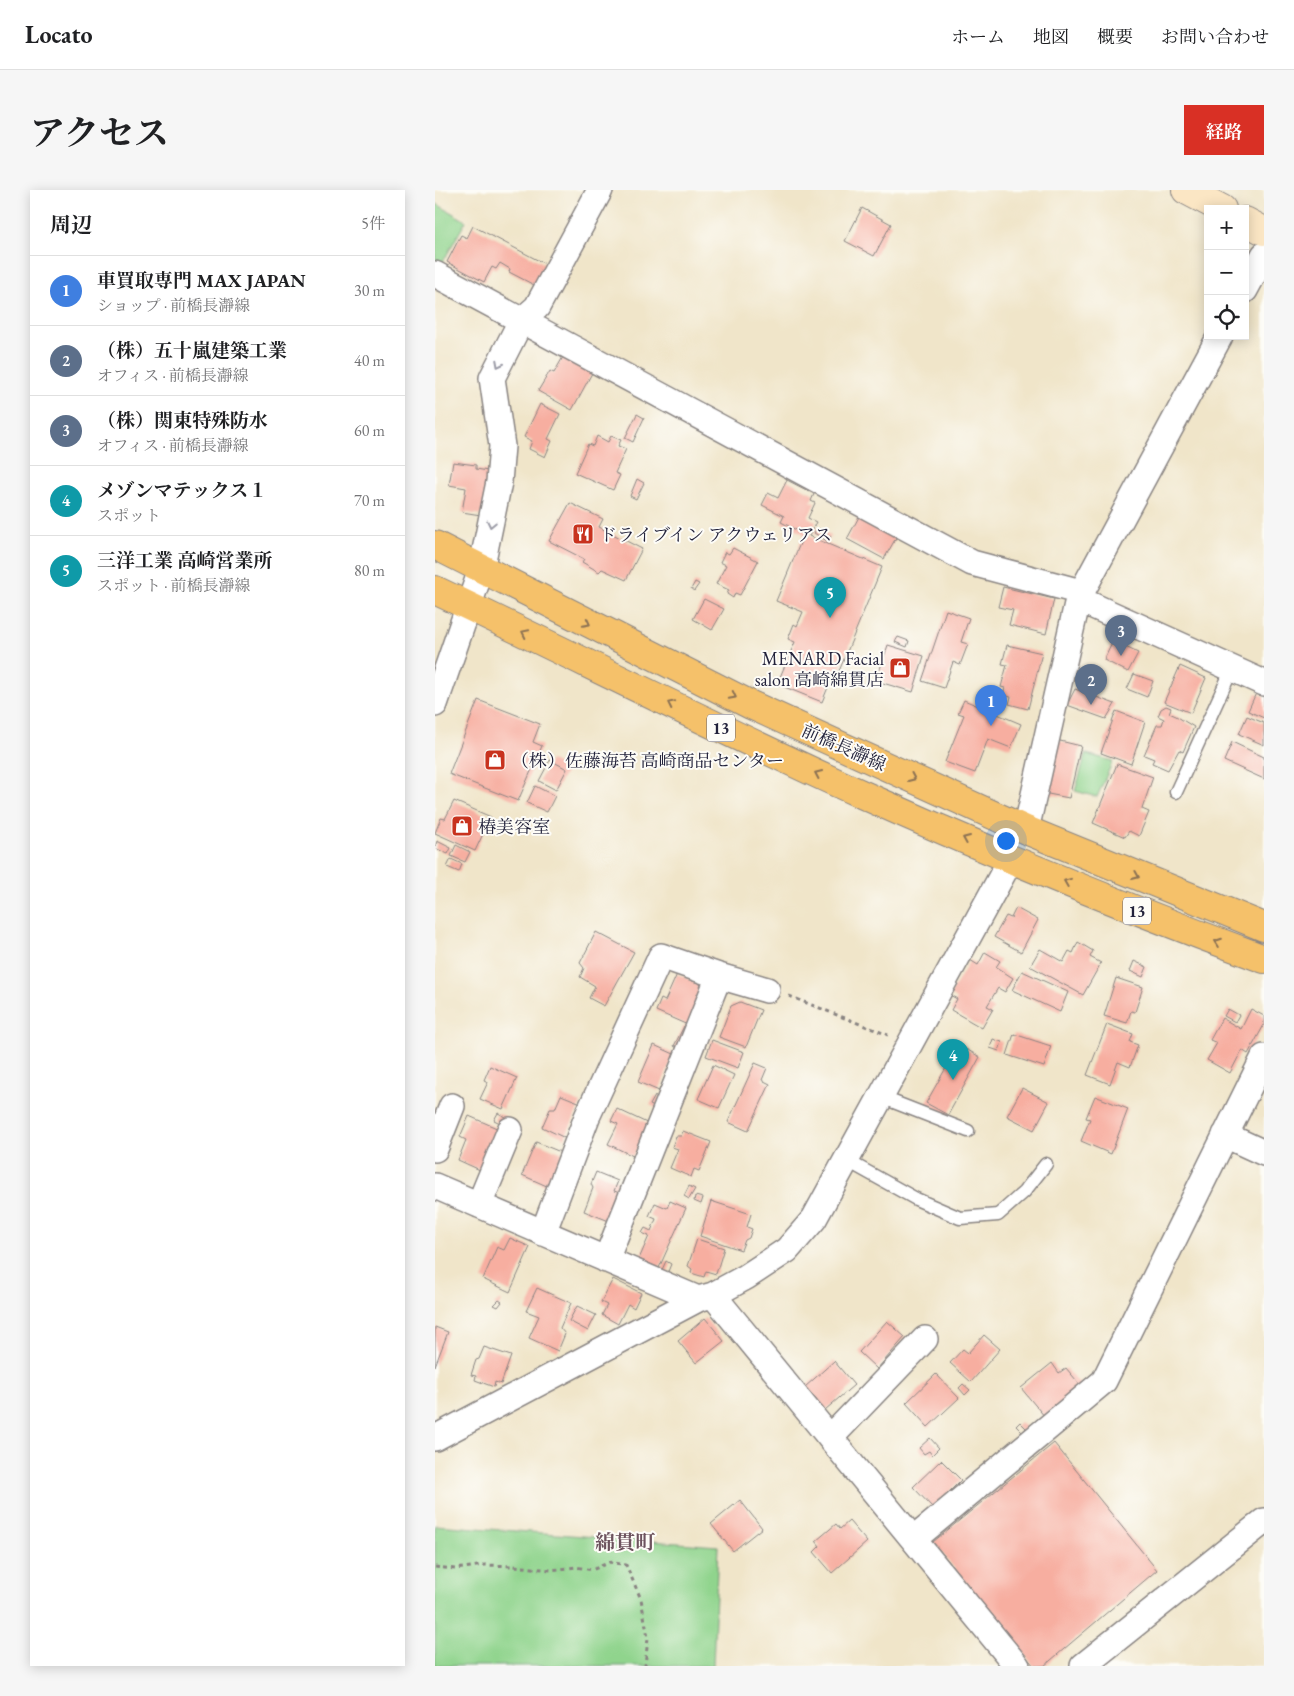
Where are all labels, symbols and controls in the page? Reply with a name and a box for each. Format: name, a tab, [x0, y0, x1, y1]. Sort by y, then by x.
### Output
text: Locato	[25, 19, 93, 50]
text: ホーム	[951, 25, 1005, 48]
text: 地図	[1033, 25, 1069, 48]
text: 概要	[1097, 25, 1133, 48]
text: お問い合わせ	[1161, 25, 1269, 48]
button: 経路	[1184, 105, 1264, 155]
text: アクセス	[30, 110, 169, 155]
map controls	[1204, 205, 1249, 340]
button: +	[1204, 205, 1249, 250]
text: 周辺	[50, 211, 92, 238]
text: 5件	[361, 213, 385, 234]
button: −	[1204, 250, 1249, 295]
text: 車買取専門 MAX JAPAN	[97, 268, 306, 293]
text: 1	[62, 280, 70, 301]
text: 30 m	[354, 280, 385, 301]
text: ショップ · 前橋長瀞線	[97, 295, 250, 316]
button: locate	[1204, 295, 1249, 340]
text: （株）五十嵐建築工業	[97, 338, 287, 363]
text: 2	[62, 350, 70, 371]
text: 40 m	[354, 350, 385, 371]
one-way arrow	[495, 359, 505, 368]
text: オフィス · 前橋長瀞線	[97, 365, 249, 386]
text: （株）関東特殊防水	[97, 408, 268, 433]
text: 3	[62, 420, 70, 441]
text: 60 m	[354, 420, 385, 441]
text: オフィス · 前橋長瀞線	[97, 435, 249, 456]
text: メゾンマテックス１	[97, 478, 267, 503]
text: 4	[62, 490, 70, 511]
text: 70 m	[354, 490, 385, 511]
text: スポット	[97, 505, 161, 526]
one-way arrow	[486, 519, 497, 528]
restaurant icon: ドライブイン アクウェリアス	[571, 522, 595, 546]
place label: ドライブイン アクウェリアス	[599, 523, 832, 546]
text: 三洋工業 高崎営業所	[97, 548, 273, 573]
text: 5	[62, 560, 70, 581]
text: 80 m	[354, 560, 385, 581]
text: スポット · 前橋長瀞線	[97, 575, 251, 596]
pin: 5	[814, 577, 846, 618]
pin: 3	[1105, 615, 1137, 656]
one-way arrow	[582, 617, 591, 627]
one-way arrow	[521, 629, 530, 639]
place label: MENARD Facial salon 高崎綿貫店	[755, 647, 884, 691]
shop icon: MENARD Facial salon 高崎綿貫店	[888, 656, 912, 680]
pin: 2	[1075, 664, 1107, 705]
pin: 1	[975, 685, 1007, 726]
one-way arrow	[728, 690, 737, 700]
one-way arrow	[667, 700, 676, 710]
road number: 13	[707, 714, 735, 742]
street label: 前橋長瀞線	[798, 718, 890, 776]
shop icon: （株）佐藤海苔 高崎商品センター	[483, 748, 507, 772]
place label: （株）佐藤海苔 高崎商品センター	[511, 749, 784, 772]
one-way arrow	[814, 769, 823, 780]
one-way arrow	[907, 772, 916, 783]
shop icon: 椿美容室	[450, 814, 474, 838]
place label: 椿美容室	[478, 815, 550, 838]
your location	[993, 828, 1019, 854]
one-way arrow	[962, 835, 971, 846]
one-way arrow	[1131, 870, 1139, 880]
one-way arrow	[1063, 878, 1072, 888]
road number: 13	[1123, 898, 1151, 924]
one-way arrow	[1214, 938, 1223, 948]
pin: 4	[937, 1039, 969, 1080]
district label: 綿貫町	[595, 1529, 656, 1555]

